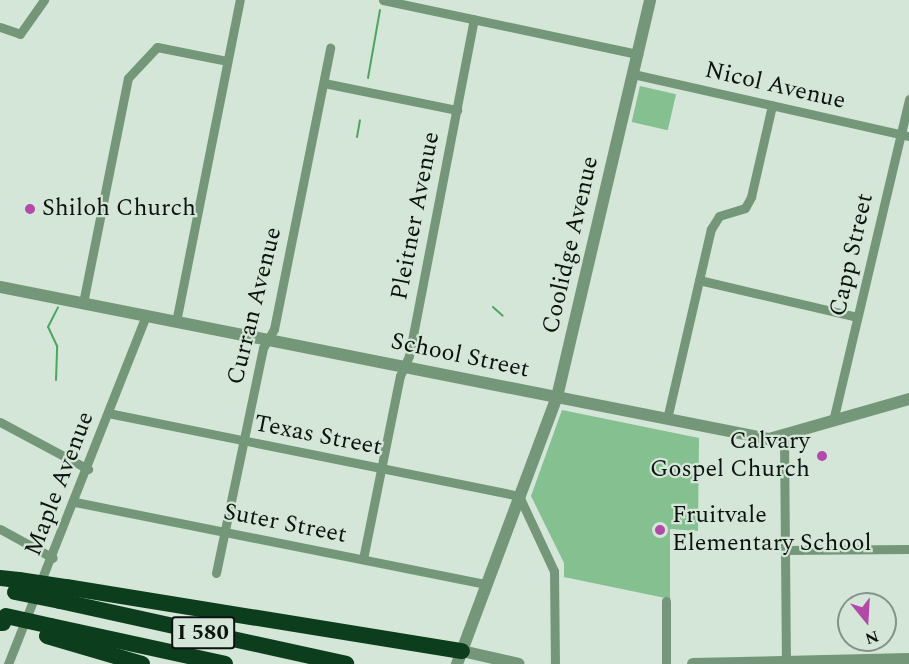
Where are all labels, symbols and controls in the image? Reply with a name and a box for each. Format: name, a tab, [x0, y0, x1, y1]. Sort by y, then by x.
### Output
street label: Nicol Avenue	[702, 56, 848, 116]
street label: Pleitner Avenue	[386, 130, 446, 302]
street label: Coolidge Avenue	[537, 154, 605, 336]
street label: Capp Street	[824, 191, 880, 319]
place label: Shiloh Church	[42, 195, 196, 223]
marker: Shiloh Church	[23, 202, 37, 216]
street label: Curran Avenue	[222, 224, 288, 388]
street label: School Street	[388, 327, 532, 385]
street label: Maple Avenue	[19, 408, 101, 560]
street label: Texas Street	[252, 410, 384, 462]
place label: Calvary Gospel Church	[650, 428, 810, 484]
marker: Calvary Gospel Church	[815, 449, 829, 463]
street label: Suter Street	[221, 498, 349, 550]
place label: Fruitvale Elementary School	[672, 502, 872, 558]
marker: Fruitvale Elementary School	[653, 523, 667, 537]
north arrow	[837, 592, 897, 652]
road number: I 580	[170, 614, 236, 652]
text: N	[862, 624, 882, 651]

